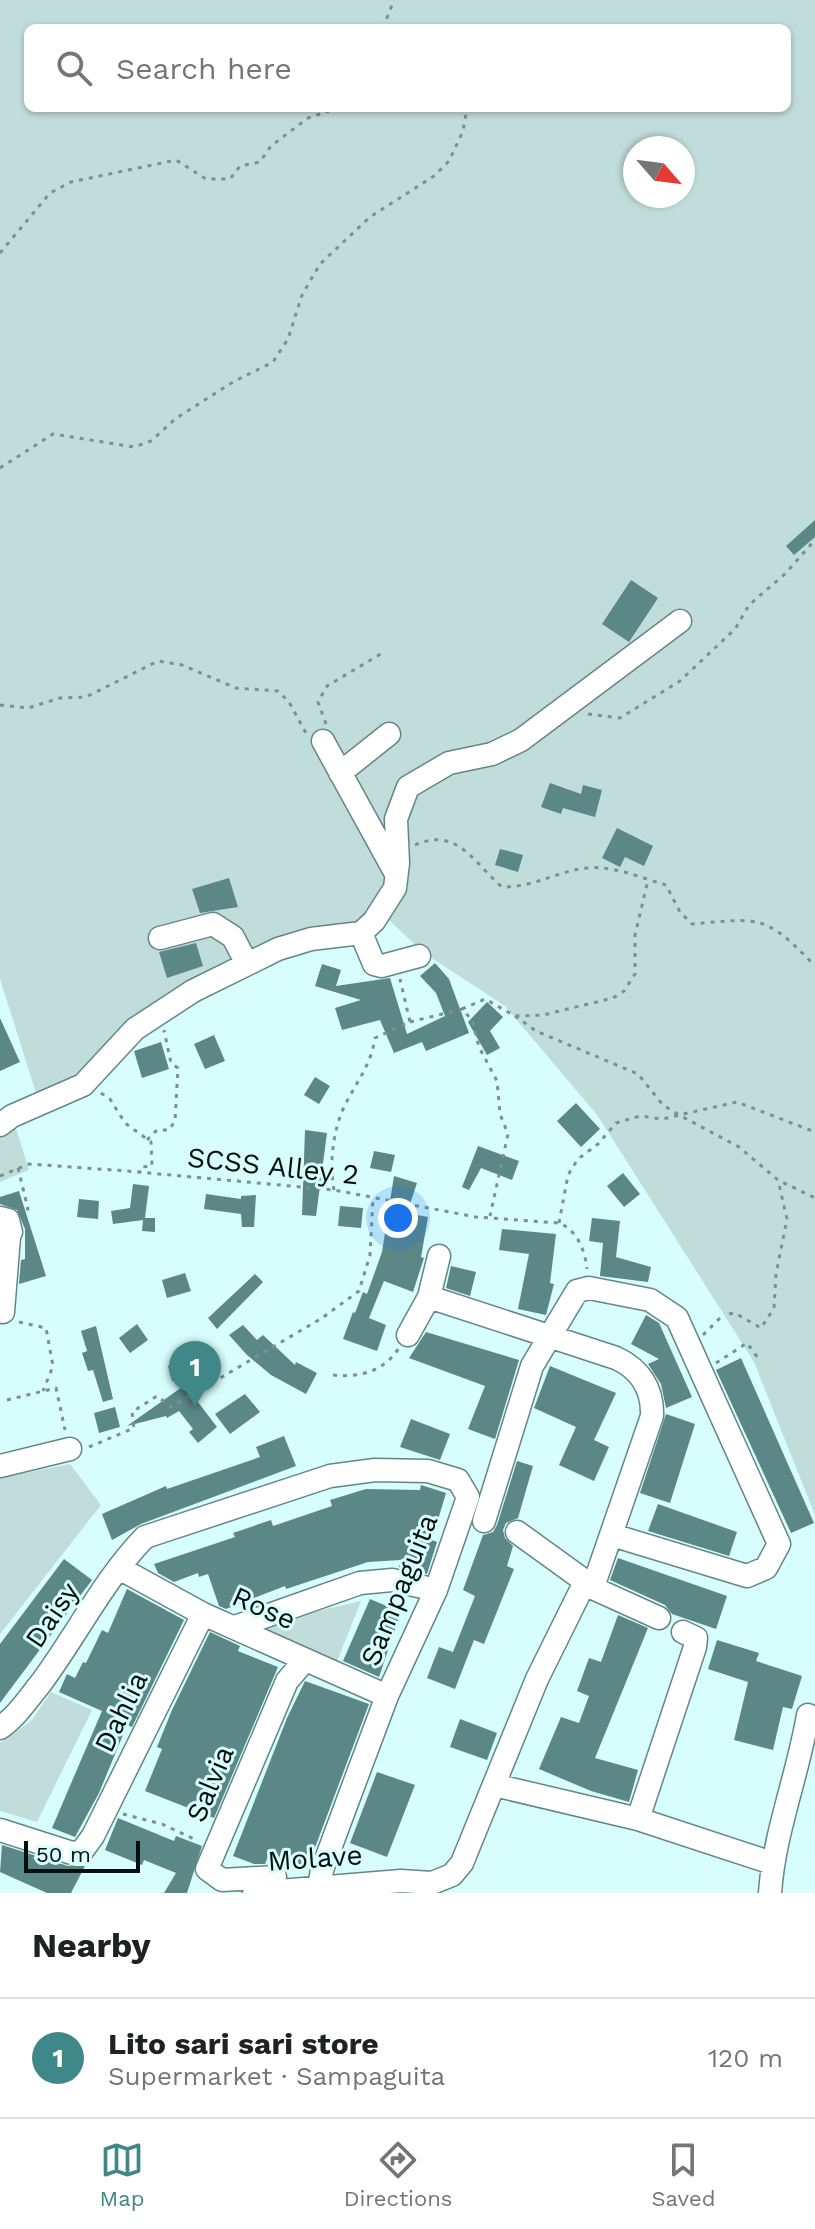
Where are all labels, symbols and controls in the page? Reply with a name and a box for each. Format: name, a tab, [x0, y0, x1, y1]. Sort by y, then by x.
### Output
search box	[24, 24, 791, 112]
icon: search	[52, 46, 96, 90]
text: Search here	[116, 51, 292, 86]
north arrow	[623, 136, 695, 208]
street label: SCSS Alley 2	[186, 1141, 360, 1191]
your location	[378, 1198, 418, 1238]
pin: 1	[169, 1341, 221, 1407]
street label: Sampaguita	[354, 1509, 444, 1671]
street label: Daisy	[18, 1576, 86, 1654]
street label: Rose	[227, 1580, 301, 1636]
street label: Dahlia	[87, 1666, 155, 1758]
street label: Salvia	[179, 1741, 241, 1827]
scale bar	[24, 1837, 140, 1873]
street label: Molave	[266, 1838, 364, 1878]
text: 50 m	[36, 1842, 91, 1867]
text: Nearby	[32, 1925, 151, 1965]
text: Lito sari sari store	[108, 2026, 379, 2061]
text: 1	[52, 2043, 64, 2073]
text: 120 m	[708, 2043, 783, 2073]
text: Supermarket · Sampaguita	[108, 2061, 445, 2091]
tab: Map	[100, 2138, 144, 2211]
tab: Directions	[344, 2138, 452, 2211]
tab: Saved	[652, 2138, 715, 2211]

